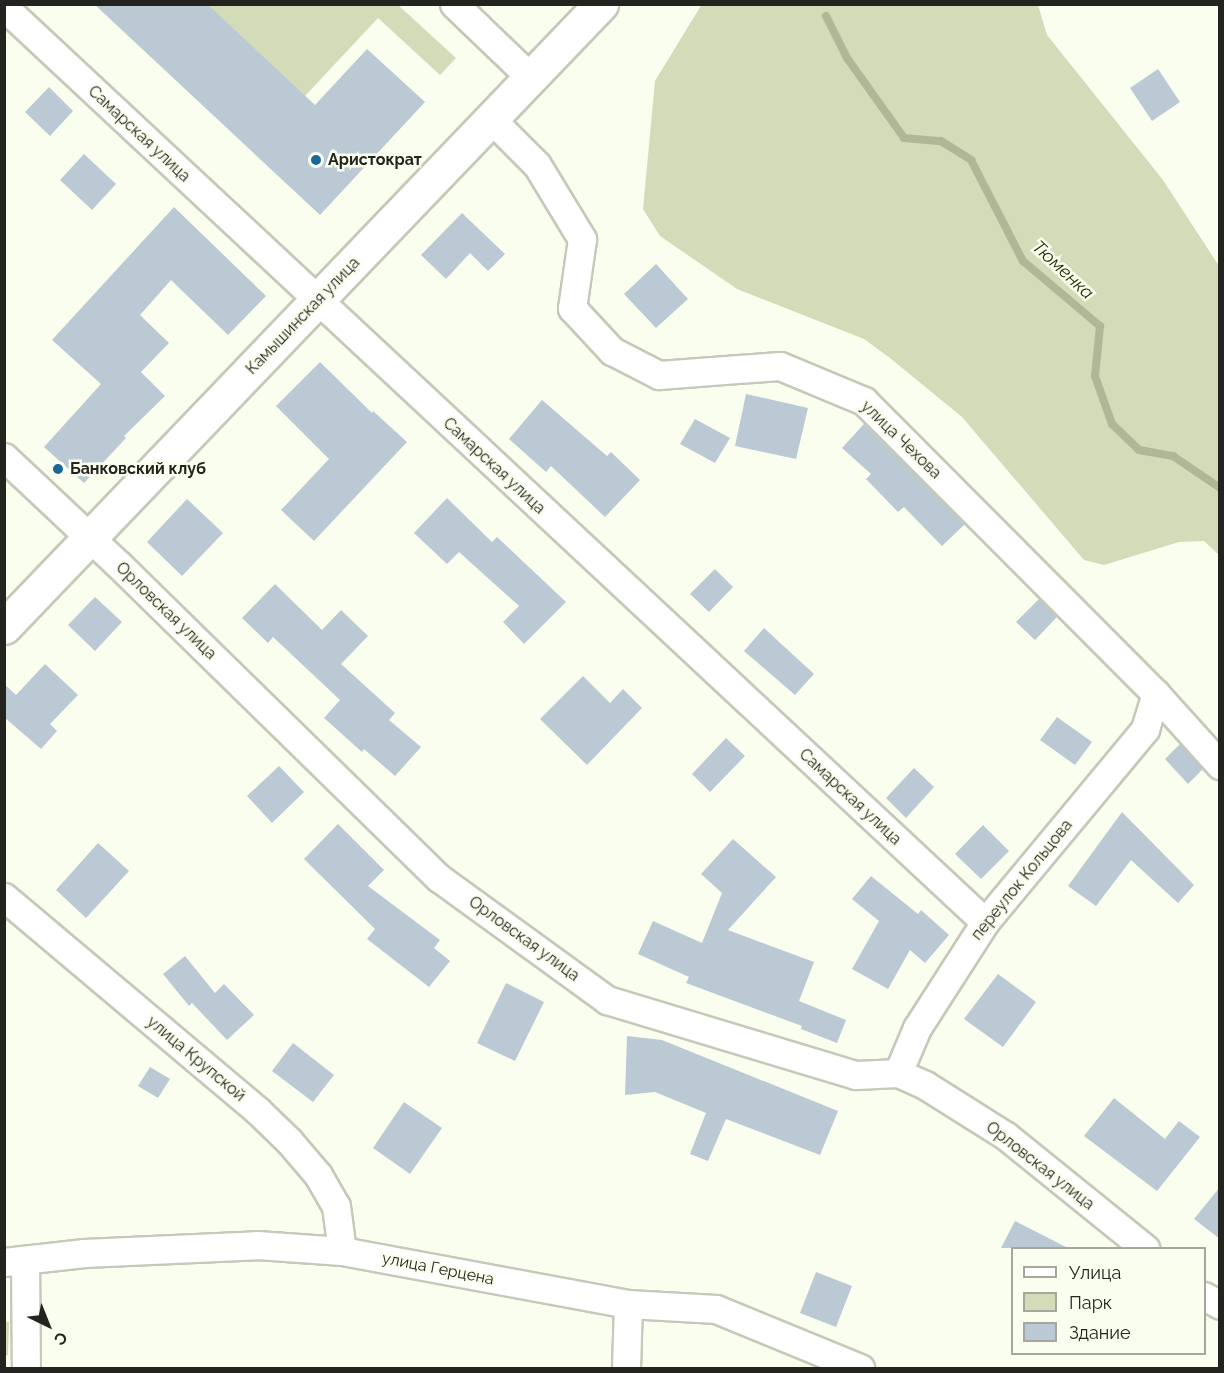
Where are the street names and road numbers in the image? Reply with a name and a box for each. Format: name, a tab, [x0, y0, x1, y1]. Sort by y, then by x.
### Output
street label: Самарская улица	[84, 82, 194, 186]
street label: Камышинская улица	[242, 253, 364, 379]
street label: улица Чехова	[857, 397, 945, 483]
street label: Самарская улица	[439, 414, 549, 518]
street label: Орловская улица	[112, 558, 220, 664]
street label: Самарская улица	[795, 745, 905, 849]
street label: переулок Кольцова	[968, 816, 1076, 944]
street label: Орловская улица	[465, 892, 583, 986]
street label: улица Крупской	[143, 1012, 249, 1106]
street label: Орловская улица	[982, 1118, 1098, 1214]
street label: улица Герцена	[380, 1249, 496, 1289]

